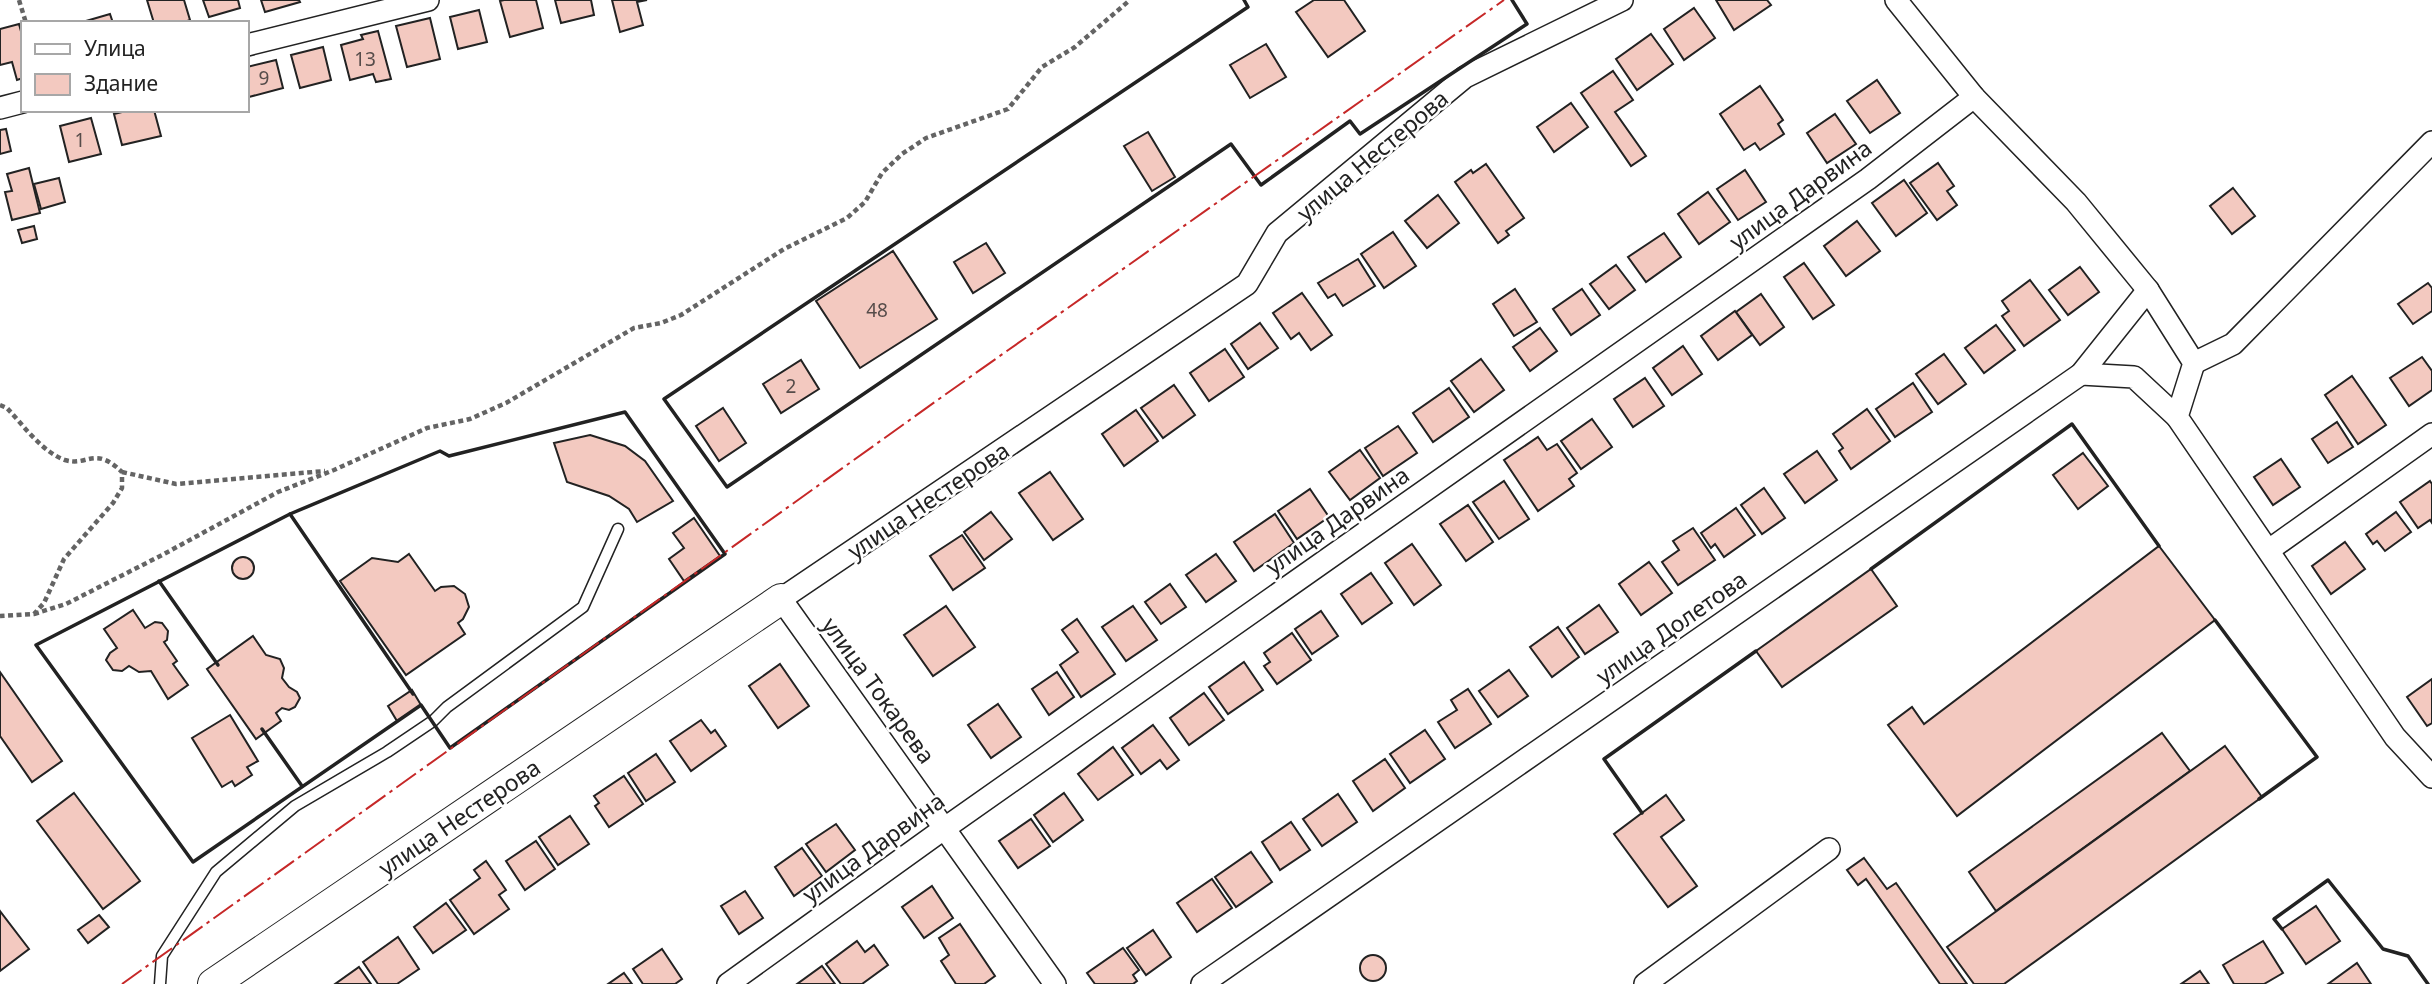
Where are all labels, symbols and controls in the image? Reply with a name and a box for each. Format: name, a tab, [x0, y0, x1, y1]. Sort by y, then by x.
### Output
legend	[21, 21, 248, 112]
text: Улица	[84, 34, 146, 62]
house number: 13	[354, 46, 376, 72]
house number: 9	[259, 65, 269, 91]
text: Здание	[84, 69, 158, 97]
street label: улица Нестерова	[1289, 82, 1455, 228]
house number: 1	[75, 127, 85, 153]
street label: улица Дарвина	[1722, 131, 1878, 257]
house number: 48	[866, 297, 888, 323]
house number: 2	[786, 373, 796, 399]
street label: улица Нестерова	[841, 434, 1015, 566]
street label: улица Дарвина	[1259, 458, 1415, 582]
street label: улица Долетова	[1589, 563, 1753, 691]
street label: улица Токарева	[815, 610, 943, 770]
street label: улица Нестерова	[372, 751, 546, 883]
street label: улица Дарвина	[795, 784, 951, 910]

